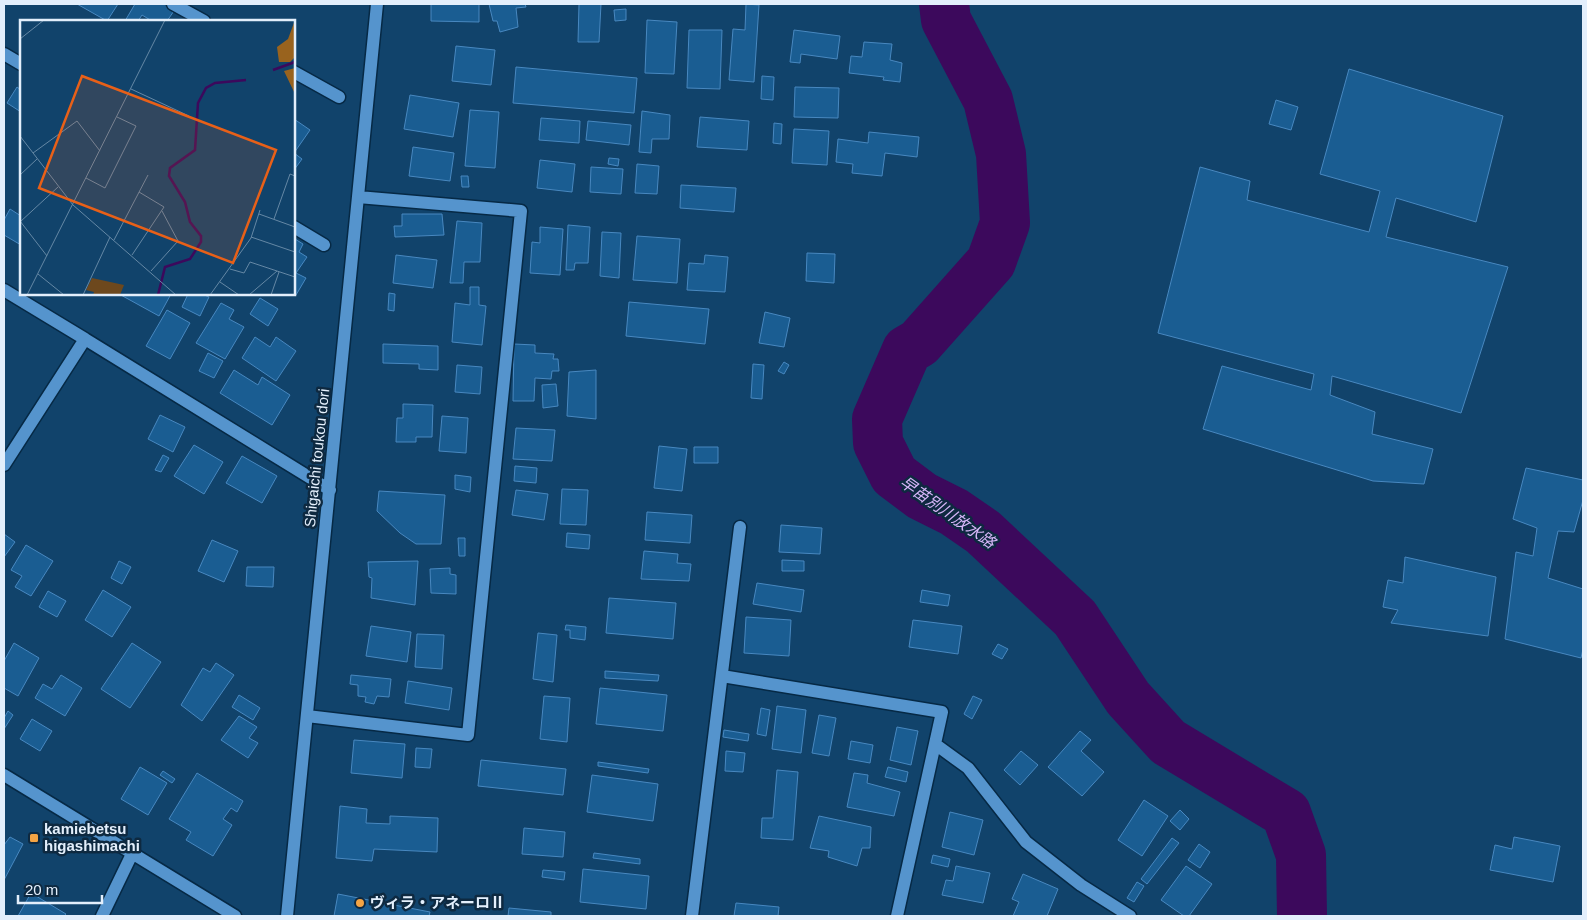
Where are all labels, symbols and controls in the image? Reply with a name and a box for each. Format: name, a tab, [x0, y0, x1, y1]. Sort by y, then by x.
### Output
inset map	[20, 20, 295, 295]
street label: Shigaichi toukou dori	[301, 388, 332, 528]
water label: 早苗別川放水路	[897, 473, 1000, 553]
place label: kamiebetsu higashimachi	[44, 820, 140, 854]
marker: kamiebetsu higashimachi	[28, 832, 40, 844]
scale bar	[18, 872, 101, 904]
text: 20 m	[25, 881, 58, 898]
place label: ヴィラ・アネーロⅡ	[370, 894, 505, 911]
marker: ヴィラ・アネーロⅡ	[354, 897, 366, 909]

